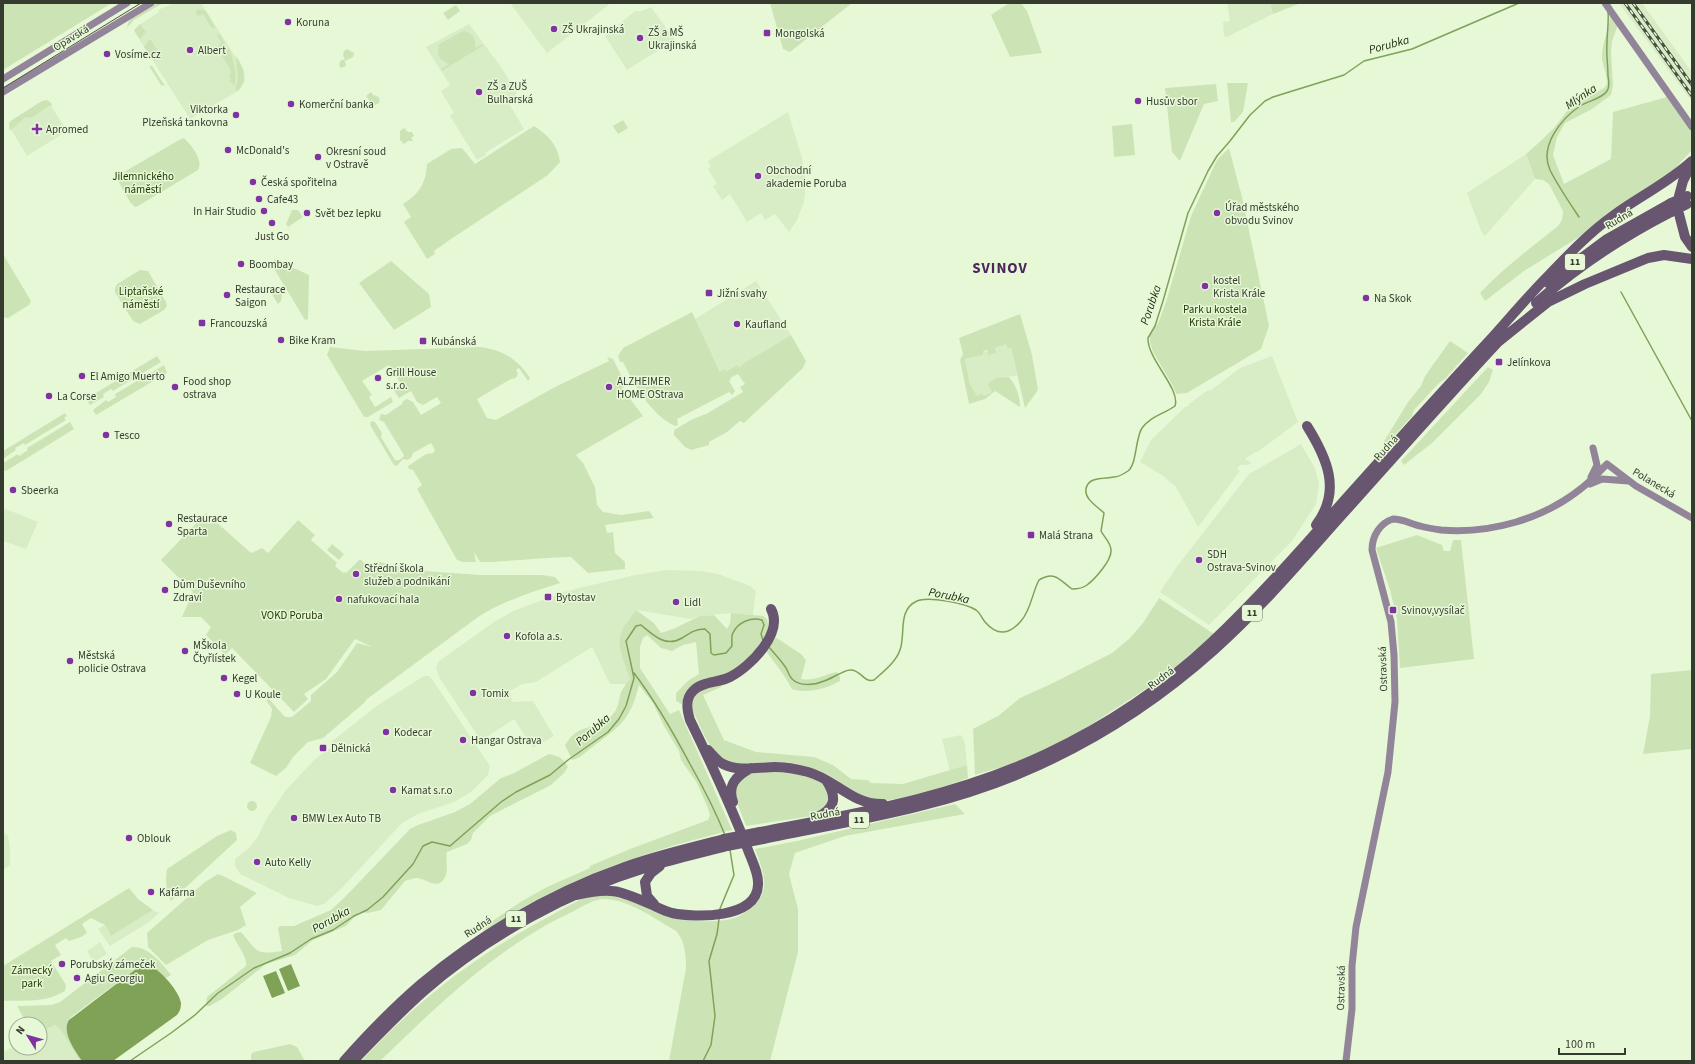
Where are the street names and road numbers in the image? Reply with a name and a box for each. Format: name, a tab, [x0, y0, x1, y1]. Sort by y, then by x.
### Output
street label: Opavská	[50, 21, 92, 55]
street label: Rudná	[1602, 205, 1636, 233]
road number: 11	[1565, 254, 1585, 270]
street label: Rudná	[1370, 432, 1402, 464]
street label: Polanecká	[1630, 464, 1678, 502]
road number: 11	[1242, 605, 1262, 621]
street label: Ostravská	[1375, 646, 1391, 692]
street label: Rudná	[1145, 663, 1177, 693]
street label: Rudná	[809, 804, 841, 824]
road number: 11	[849, 812, 869, 828]
road number: 11	[506, 911, 526, 927]
street label: Rudná	[461, 913, 495, 941]
street label: Ostravská	[1333, 965, 1349, 1011]

